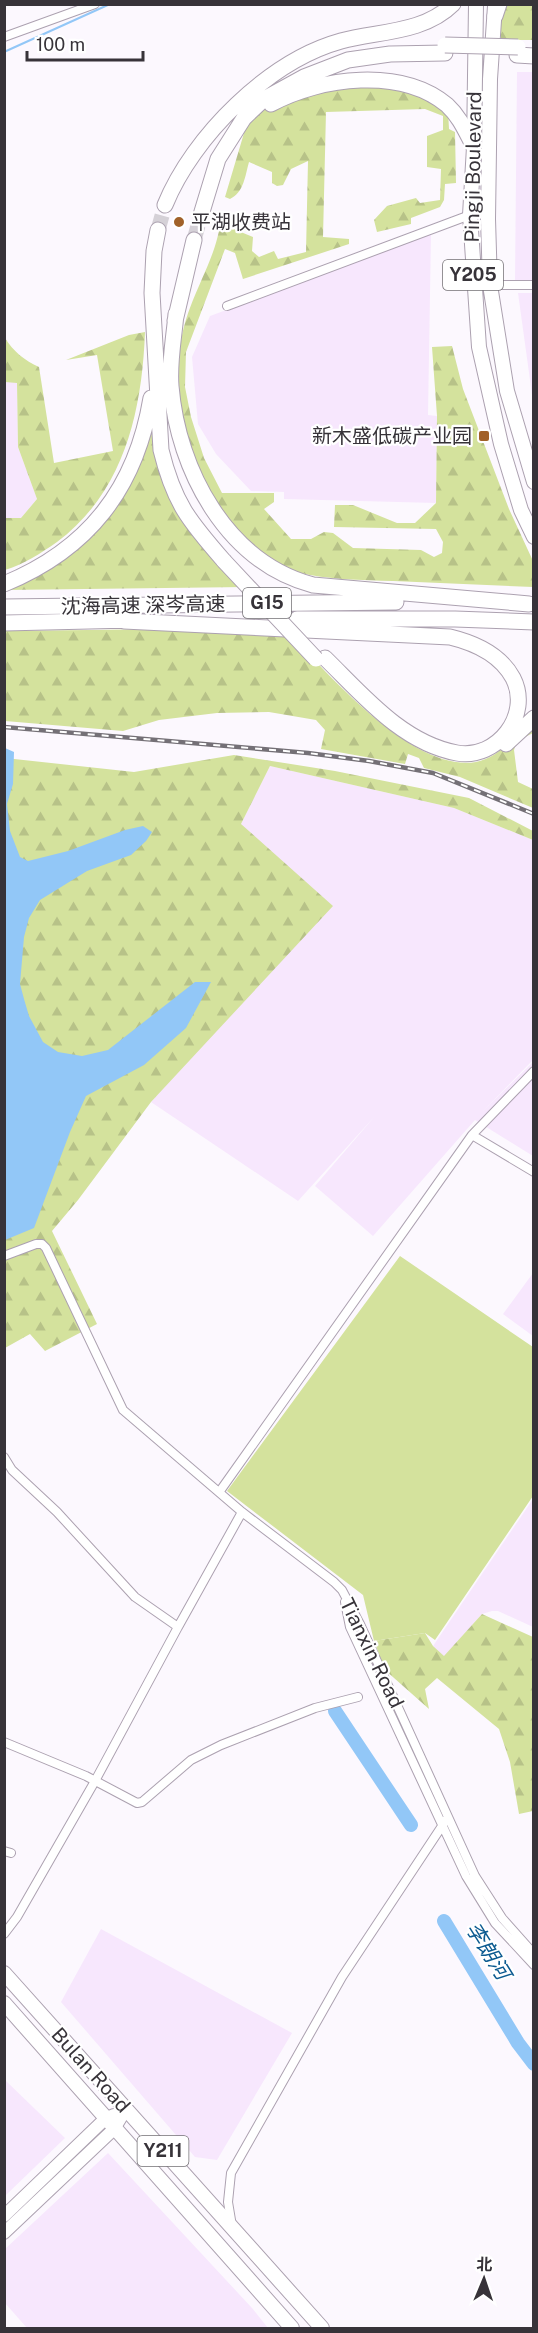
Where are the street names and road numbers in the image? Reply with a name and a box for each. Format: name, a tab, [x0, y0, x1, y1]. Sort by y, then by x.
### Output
street label: Pingji Boulevard	[460, 91, 486, 243]
road number: Y205	[443, 260, 503, 290]
road number: G15	[243, 588, 291, 618]
street label: 沈海高速 深岑高速	[60, 592, 226, 618]
street label: Tianxin Road	[335, 1594, 409, 1712]
street label: Bulan Road	[47, 2023, 135, 2117]
road number: Y211	[138, 2136, 188, 2166]

